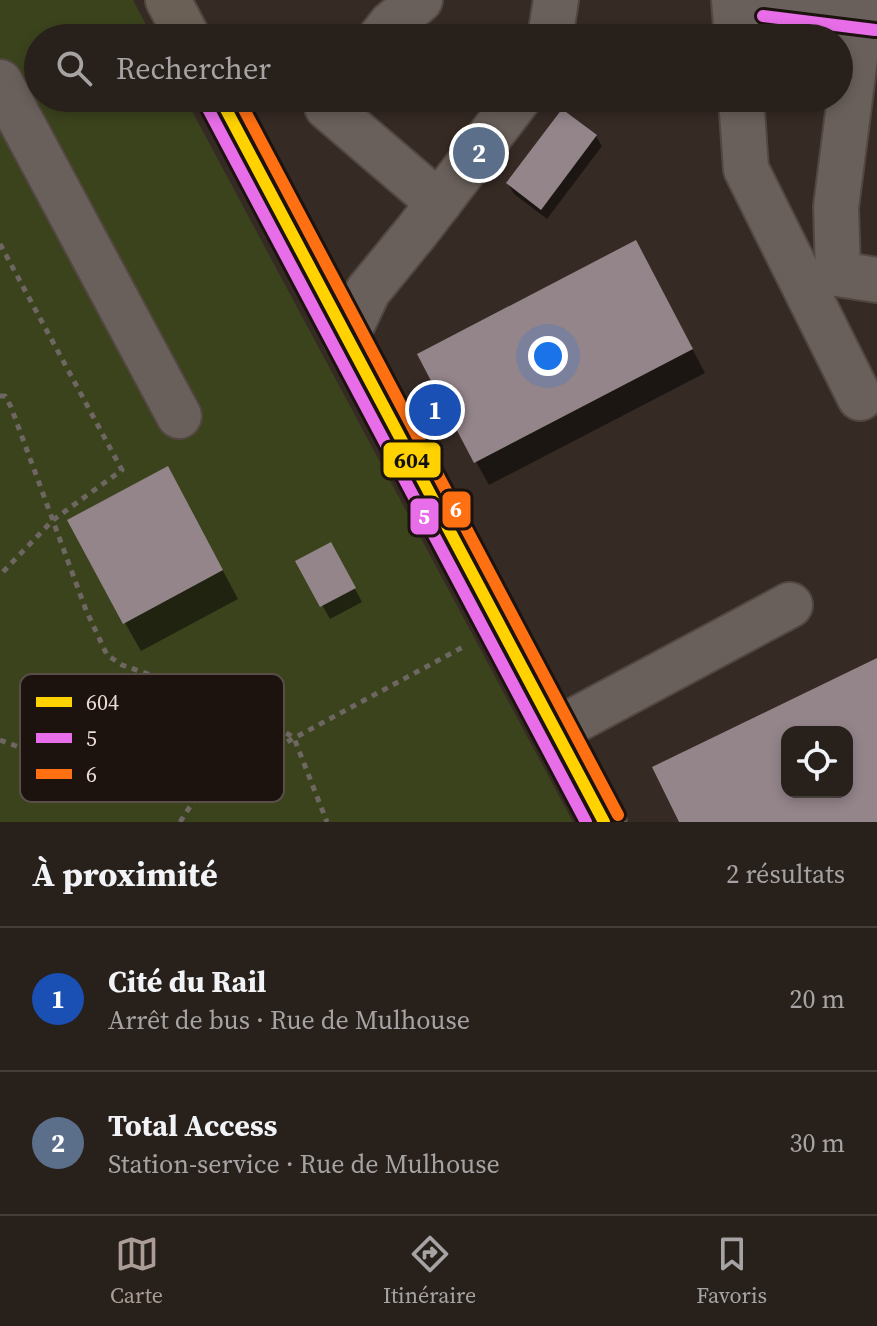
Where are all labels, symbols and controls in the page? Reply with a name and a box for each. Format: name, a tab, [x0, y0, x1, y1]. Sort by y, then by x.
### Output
search box	[24, 24, 853, 112]
icon: search	[52, 46, 96, 90]
text: Rechercher	[116, 48, 271, 89]
pin: 2	[453, 123, 505, 183]
your location	[528, 336, 568, 376]
pin: 1	[409, 380, 461, 440]
line badge: 604	[382, 441, 442, 479]
text: 604	[394, 445, 430, 475]
line badge: 6	[441, 490, 472, 529]
text: 6	[450, 494, 462, 524]
line badge: 5	[409, 497, 440, 536]
text: 5	[418, 501, 430, 531]
legend	[20, 674, 284, 802]
text: 604	[86, 687, 119, 717]
text: 5	[86, 723, 97, 753]
map controls	[781, 726, 853, 798]
button: locate	[781, 726, 853, 798]
text: 6	[86, 759, 97, 789]
text: À proximité	[32, 851, 218, 897]
text: 2 résultats	[726, 856, 845, 892]
text: Cité du Rail	[108, 961, 267, 1002]
text: 1	[51, 981, 65, 1017]
text: 20 m	[790, 981, 845, 1017]
text: Arrêt de bus · Rue de Mulhouse	[108, 1002, 470, 1038]
text: Total Access	[108, 1105, 277, 1146]
text: 2	[51, 1125, 65, 1161]
text: 30 m	[790, 1125, 845, 1161]
text: Station-service · Rue de Mulhouse	[108, 1146, 500, 1182]
tab: Carte	[110, 1232, 163, 1310]
tab: Itinéraire	[383, 1232, 476, 1310]
tab: Favoris	[696, 1232, 767, 1310]

